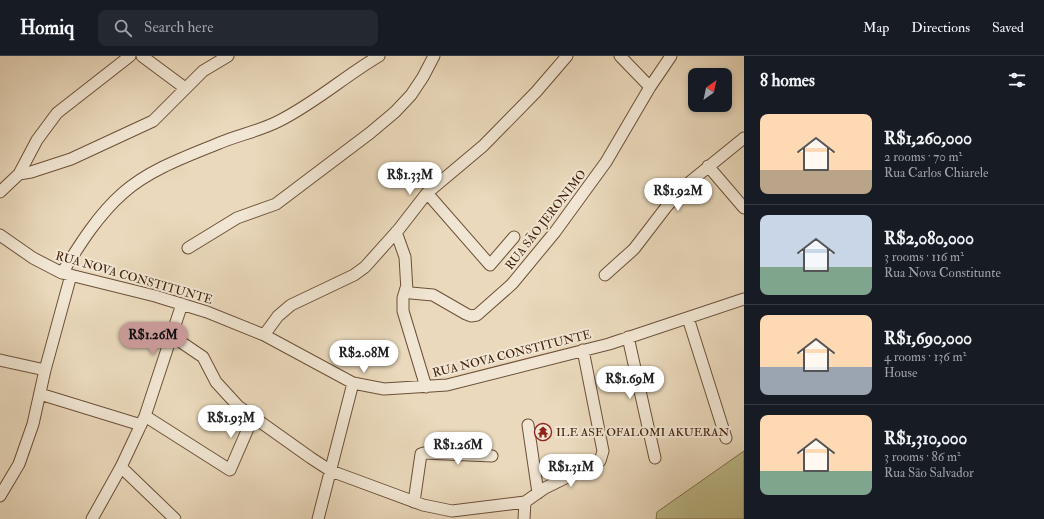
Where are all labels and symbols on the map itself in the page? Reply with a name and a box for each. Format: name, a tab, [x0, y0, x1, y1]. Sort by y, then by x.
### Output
north arrow	[688, 68, 732, 112]
pin: R$1.33M	[373, 162, 447, 196]
street label: RUA SÃO JERONIMO	[502, 167, 590, 273]
pin: R$1.92M	[641, 178, 715, 212]
street label: RUA NOVA CONSTITUNTE	[54, 248, 215, 308]
pin: R$1.26M	[116, 322, 190, 356]
street label: RUA NOVA CONSTITUNTE	[431, 327, 593, 381]
pin: R$2.08M	[327, 340, 401, 374]
pin: R$1.69M	[593, 366, 667, 400]
pin: R$1.93M	[194, 405, 268, 439]
temple icon: ILE ASE OFALOMI AKUERAN	[533, 422, 553, 442]
place label: ILE ASE OFALOMI AKUERAN	[556, 425, 730, 440]
pin: R$1.26M	[421, 432, 495, 466]
pin: R$1.31M	[534, 454, 608, 488]

